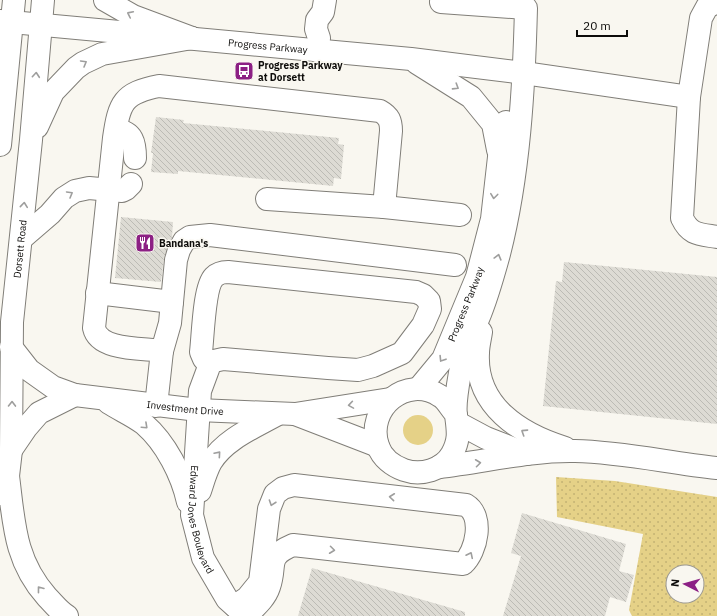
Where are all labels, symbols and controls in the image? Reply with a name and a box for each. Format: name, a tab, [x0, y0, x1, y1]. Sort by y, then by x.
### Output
one-way arrow	[127, 11, 134, 19]
scale bar	[577, 12, 627, 38]
text: 20 m	[583, 18, 611, 33]
street label: Progress Parkway	[228, 36, 308, 56]
place label: Progress Parkway at Dorsett	[258, 59, 343, 84]
bus stop icon: Progress Parkway at Dorsett	[233, 60, 255, 82]
one-way arrow	[80, 61, 87, 68]
one-way arrow	[32, 72, 41, 78]
one-way arrow	[452, 83, 459, 90]
one-way arrow	[66, 192, 73, 199]
one-way arrow	[490, 193, 499, 199]
one-way arrow	[20, 202, 29, 208]
street label: Dorsett Road	[10, 219, 29, 279]
restaurant icon: Bandana's	[134, 232, 156, 254]
place label: Bandana's	[159, 237, 208, 250]
one-way arrow	[493, 254, 502, 261]
street label: Progress Parkway	[444, 265, 486, 344]
one-way arrow	[439, 355, 446, 362]
street label: Investment Drive	[146, 397, 224, 418]
one-way arrow	[348, 400, 354, 409]
one-way arrow	[8, 401, 17, 407]
one-way arrow	[140, 422, 148, 429]
one-way arrow	[521, 429, 528, 436]
one-way arrow	[214, 451, 221, 459]
one-way arrow	[475, 458, 481, 467]
street label: Edward Jones Boulevard	[185, 465, 217, 576]
one-way arrow	[389, 493, 395, 502]
one-way arrow	[268, 499, 276, 506]
one-way arrow	[329, 545, 335, 554]
one-way arrow	[465, 551, 473, 559]
north arrow	[665, 564, 705, 604]
text: N	[668, 578, 682, 588]
one-way arrow	[38, 586, 45, 593]

